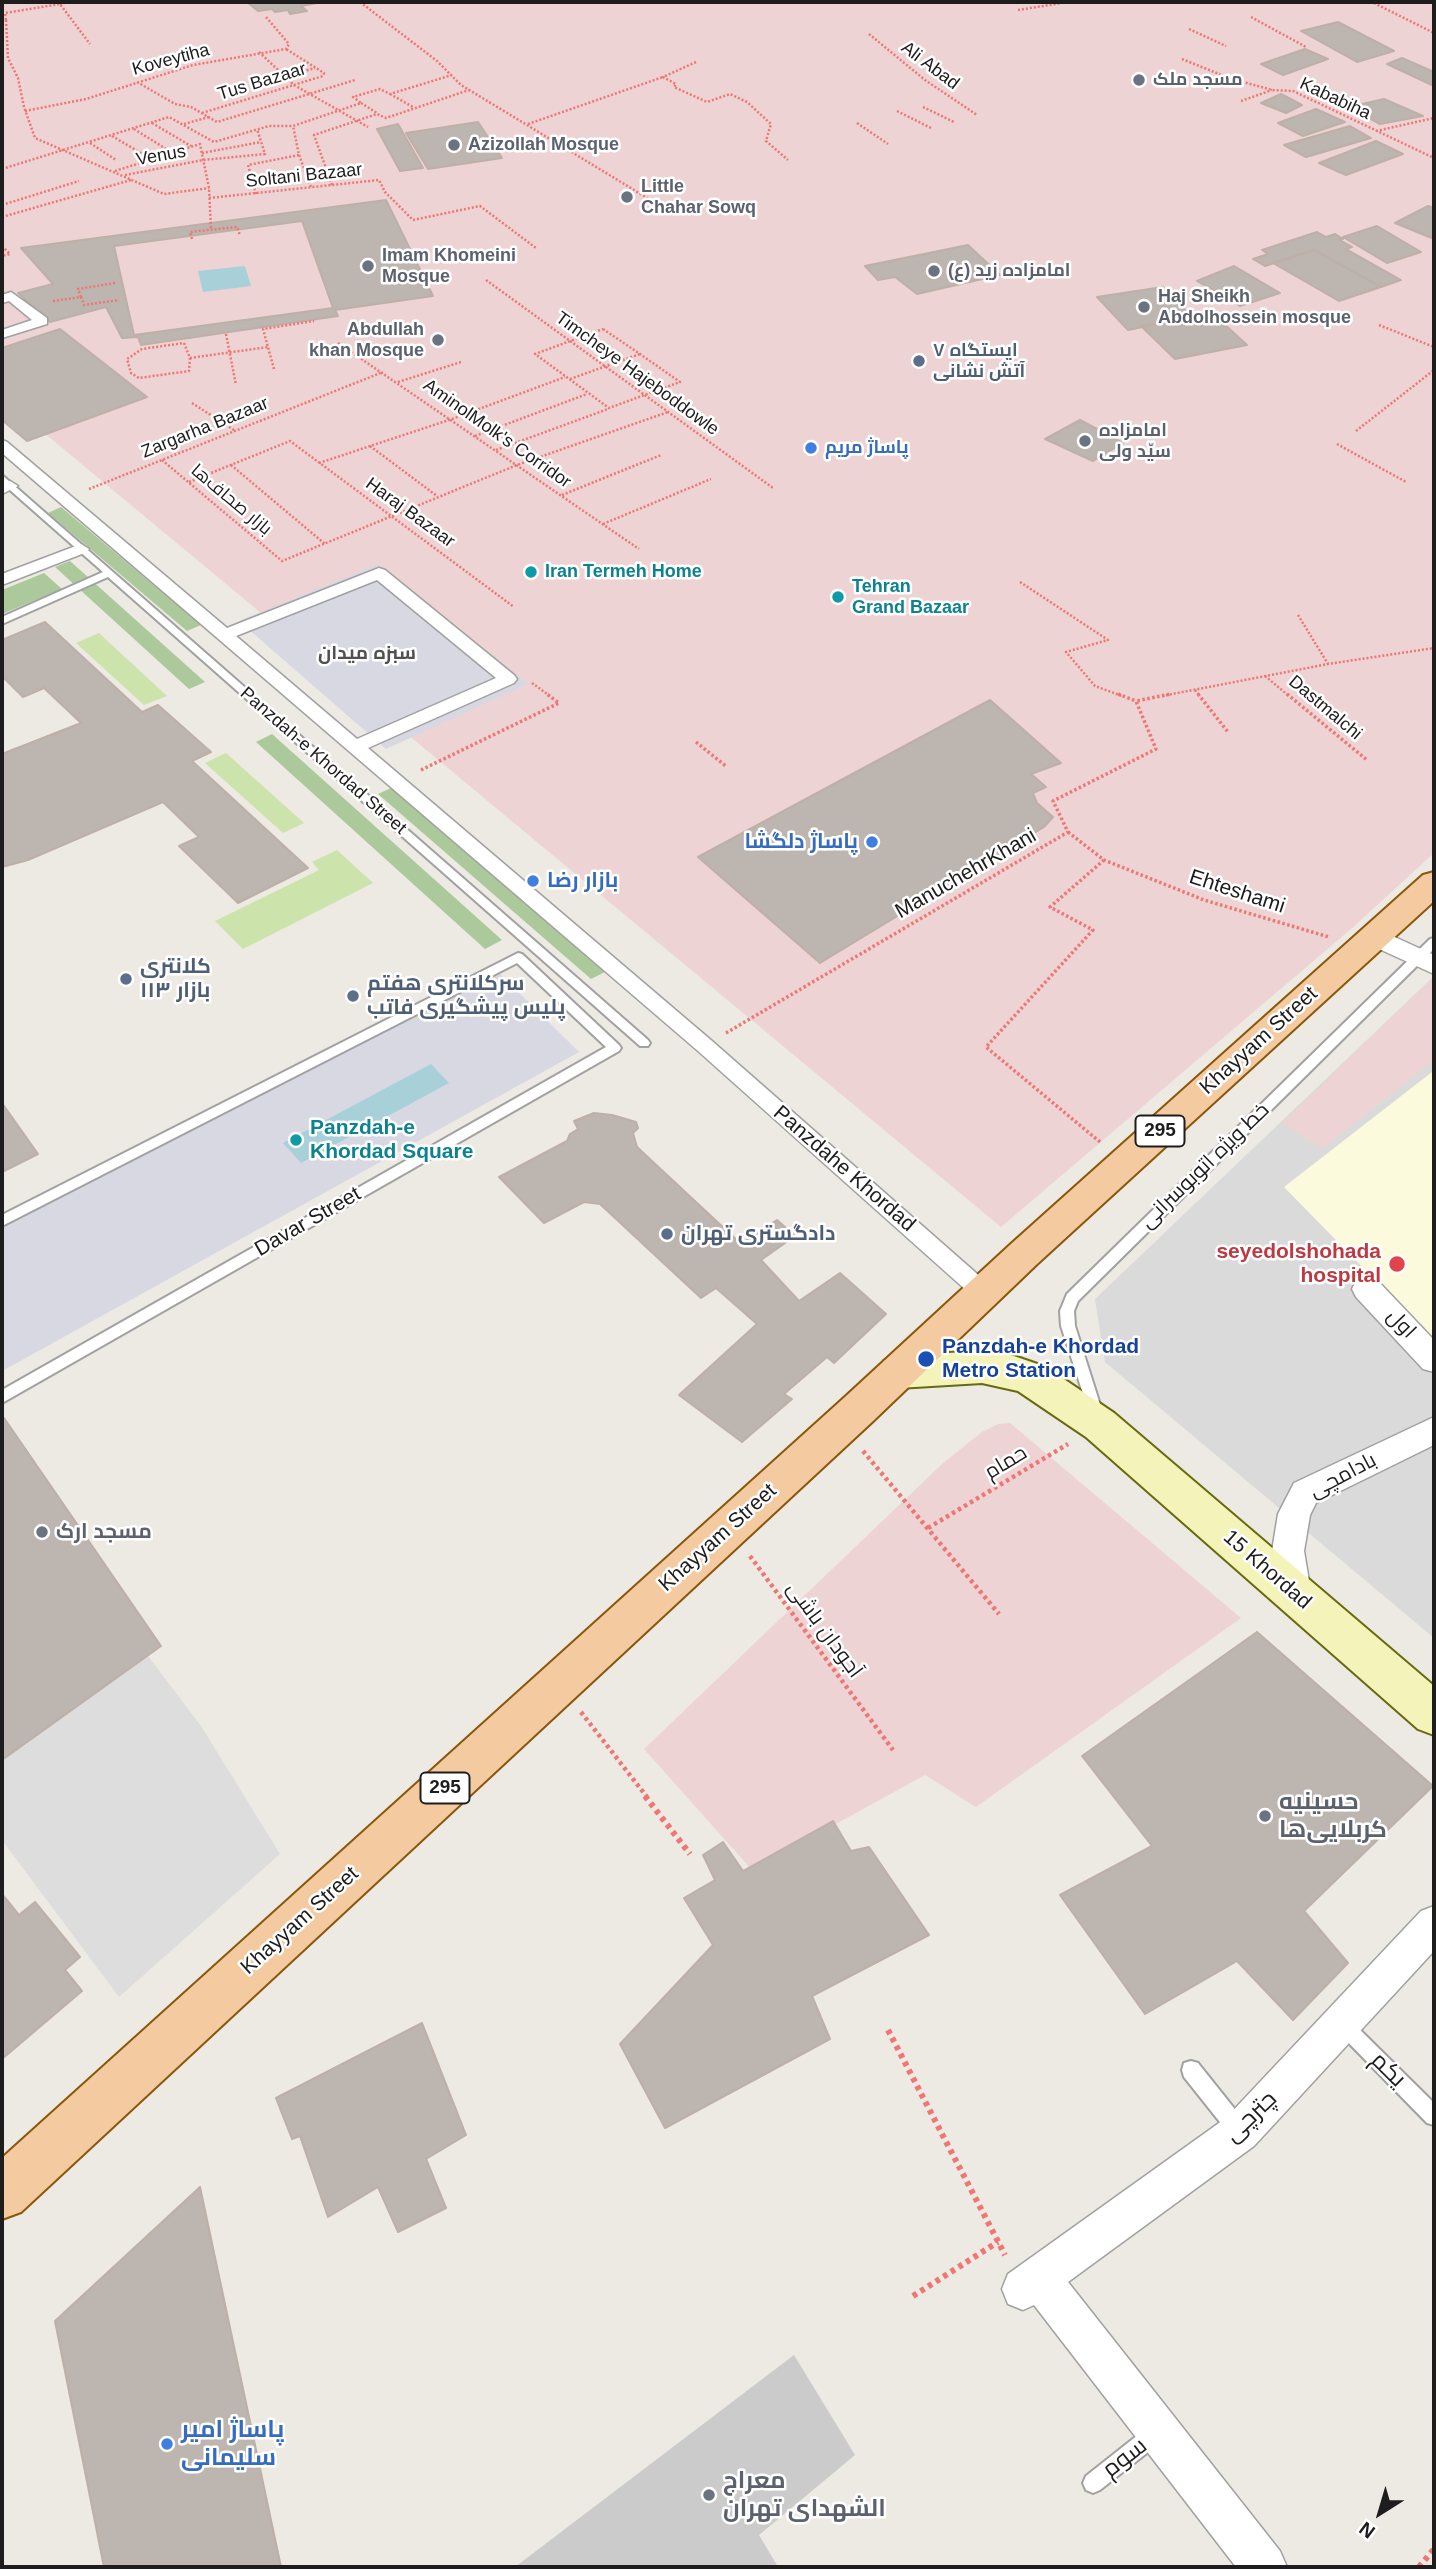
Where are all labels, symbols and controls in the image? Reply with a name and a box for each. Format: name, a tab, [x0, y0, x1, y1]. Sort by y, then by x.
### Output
street label: Ali Abad	[897, 37, 963, 95]
street label: Koveytiha	[130, 39, 212, 81]
street label: Tus Bazaar	[215, 58, 309, 106]
place label: مسجد ملک	[1153, 69, 1243, 91]
marker: مسجد ملک	[1131, 72, 1147, 88]
street label: Kababiha	[1296, 73, 1374, 125]
place label: Azizollah Mosque	[468, 134, 619, 156]
marker: Azizollah Mosque	[446, 137, 462, 153]
street label: Venus	[134, 141, 188, 171]
street label: Soltani Bazaar	[245, 159, 363, 193]
place label: Little Chahar Sowq	[641, 176, 756, 218]
marker: Little Chahar Sowq	[619, 189, 635, 205]
place label: Imam Khomeini Mosque	[382, 245, 516, 288]
marker: Imam Khomeini Mosque	[360, 258, 376, 274]
place label: امامزاده زید (ع)	[948, 260, 1070, 282]
marker: امامزاده زید (ع)	[926, 263, 942, 279]
place label: Haj Sheikh Abdolhossein mosque	[1158, 286, 1351, 328]
marker: Haj Sheikh Abdolhossein mosque	[1136, 299, 1152, 315]
street label: Timcheye Hajeboddowle	[551, 308, 723, 440]
place label: Abdullah khan Mosque	[309, 319, 424, 362]
marker: Abdullah khan Mosque	[430, 332, 446, 348]
place label: ایستگاه ۷ آتش نشانی	[933, 340, 1025, 382]
marker: ایستگاه ۷ آتش نشانی	[911, 353, 927, 369]
street label: AminolMolk's Corridor	[419, 375, 575, 493]
street label: Zargarha Bazaar	[138, 393, 272, 463]
place label: امامزاده سیّد ولی	[1099, 420, 1171, 462]
marker: امامزاده سیّد ولی	[1077, 433, 1093, 449]
place label: پاساژ مریم	[825, 437, 908, 459]
marker: پاساژ مریم	[803, 440, 819, 456]
street label: بازار صحاف‌ها	[186, 460, 276, 540]
street label: Haraj Bazaar	[361, 473, 459, 553]
place label: Iran Termeh Home	[545, 561, 702, 583]
marker: Iran Termeh Home	[523, 564, 539, 580]
place label: Tehran Grand Bazaar	[852, 576, 969, 618]
marker: Tehran Grand Bazaar	[830, 589, 846, 605]
district label: سبزه میدان	[318, 643, 416, 665]
street label: Dastmalchi	[1284, 671, 1366, 745]
street label: Panzdah-e Khordad Street	[235, 683, 411, 839]
street label: ManuchehrKhani	[891, 823, 1041, 925]
place label: پاساژ دلگشا	[744, 829, 858, 855]
marker: پاساژ دلگشا	[864, 834, 880, 850]
street label: Ehteshami	[1186, 865, 1288, 919]
place label: بازار رضا	[547, 868, 618, 894]
marker: بازار رضا	[525, 873, 541, 889]
place label: کلانتری ۱۱۳ بازار	[140, 954, 211, 1004]
marker: کلانتری ۱۱۳ بازار	[118, 971, 134, 987]
place label: سرکلانتری هفتم پلیس پیشگیری فاتب	[367, 971, 565, 1021]
street label: Khayyam Street	[1195, 982, 1323, 1100]
marker: سرکلانتری هفتم پلیس پیشگیری فاتب	[345, 988, 361, 1004]
street label: خط ویژه اتوبوسرانی	[1135, 1098, 1275, 1234]
street label: Panzdahe Khordad	[768, 1101, 920, 1237]
place label: Panzdah-e Khordad Square	[310, 1115, 473, 1165]
road number: 295	[1136, 1116, 1184, 1147]
marker: Panzdah-e Khordad Square	[288, 1132, 304, 1148]
street label: Davar Street	[251, 1182, 365, 1262]
place label: دادگستری تهران	[681, 1221, 835, 1247]
marker: دادگستری تهران	[659, 1226, 675, 1242]
place label: seyedolshohada hospital	[1216, 1239, 1381, 1289]
marker: seyedolshohada hospital	[1387, 1254, 1407, 1274]
street label: اول	[1381, 1304, 1421, 1344]
place label: Panzdah-e Khordad Metro Station	[942, 1334, 1139, 1384]
marker: Panzdah-e Khordad Metro Station	[916, 1349, 936, 1369]
street label: حمام	[980, 1441, 1032, 1485]
street label: بادامچی	[1305, 1448, 1381, 1504]
street label: Khayyam Street	[654, 1479, 782, 1597]
place label: مسجد ارک	[56, 1519, 152, 1545]
marker: مسجد ارک	[34, 1524, 50, 1540]
street label: 15 Khordad	[1218, 1525, 1316, 1615]
street label: آجودان باشی	[781, 1577, 867, 1683]
road number: 295	[420, 1772, 470, 1803]
place label: حسینیه کربلایی‌ها	[1279, 1788, 1387, 1844]
marker: حسینیه کربلایی‌ها	[1257, 1808, 1273, 1824]
street label: Khayyam Street	[236, 1862, 364, 1980]
street label: یکم	[1364, 2046, 1412, 2094]
street label: چترچی	[1219, 2085, 1283, 2149]
place label: پاساژ امیر سلیمانی	[181, 2416, 284, 2472]
street label: سوم	[1097, 2432, 1153, 2484]
marker: پاساژ امیر سلیمانی	[159, 2436, 175, 2452]
place label: معراج الشهدای تهران	[723, 2467, 886, 2523]
north arrow	[1345, 2478, 1415, 2548]
marker: معراج الشهدای تهران	[701, 2487, 717, 2503]
text: N	[1355, 2518, 1379, 2543]

